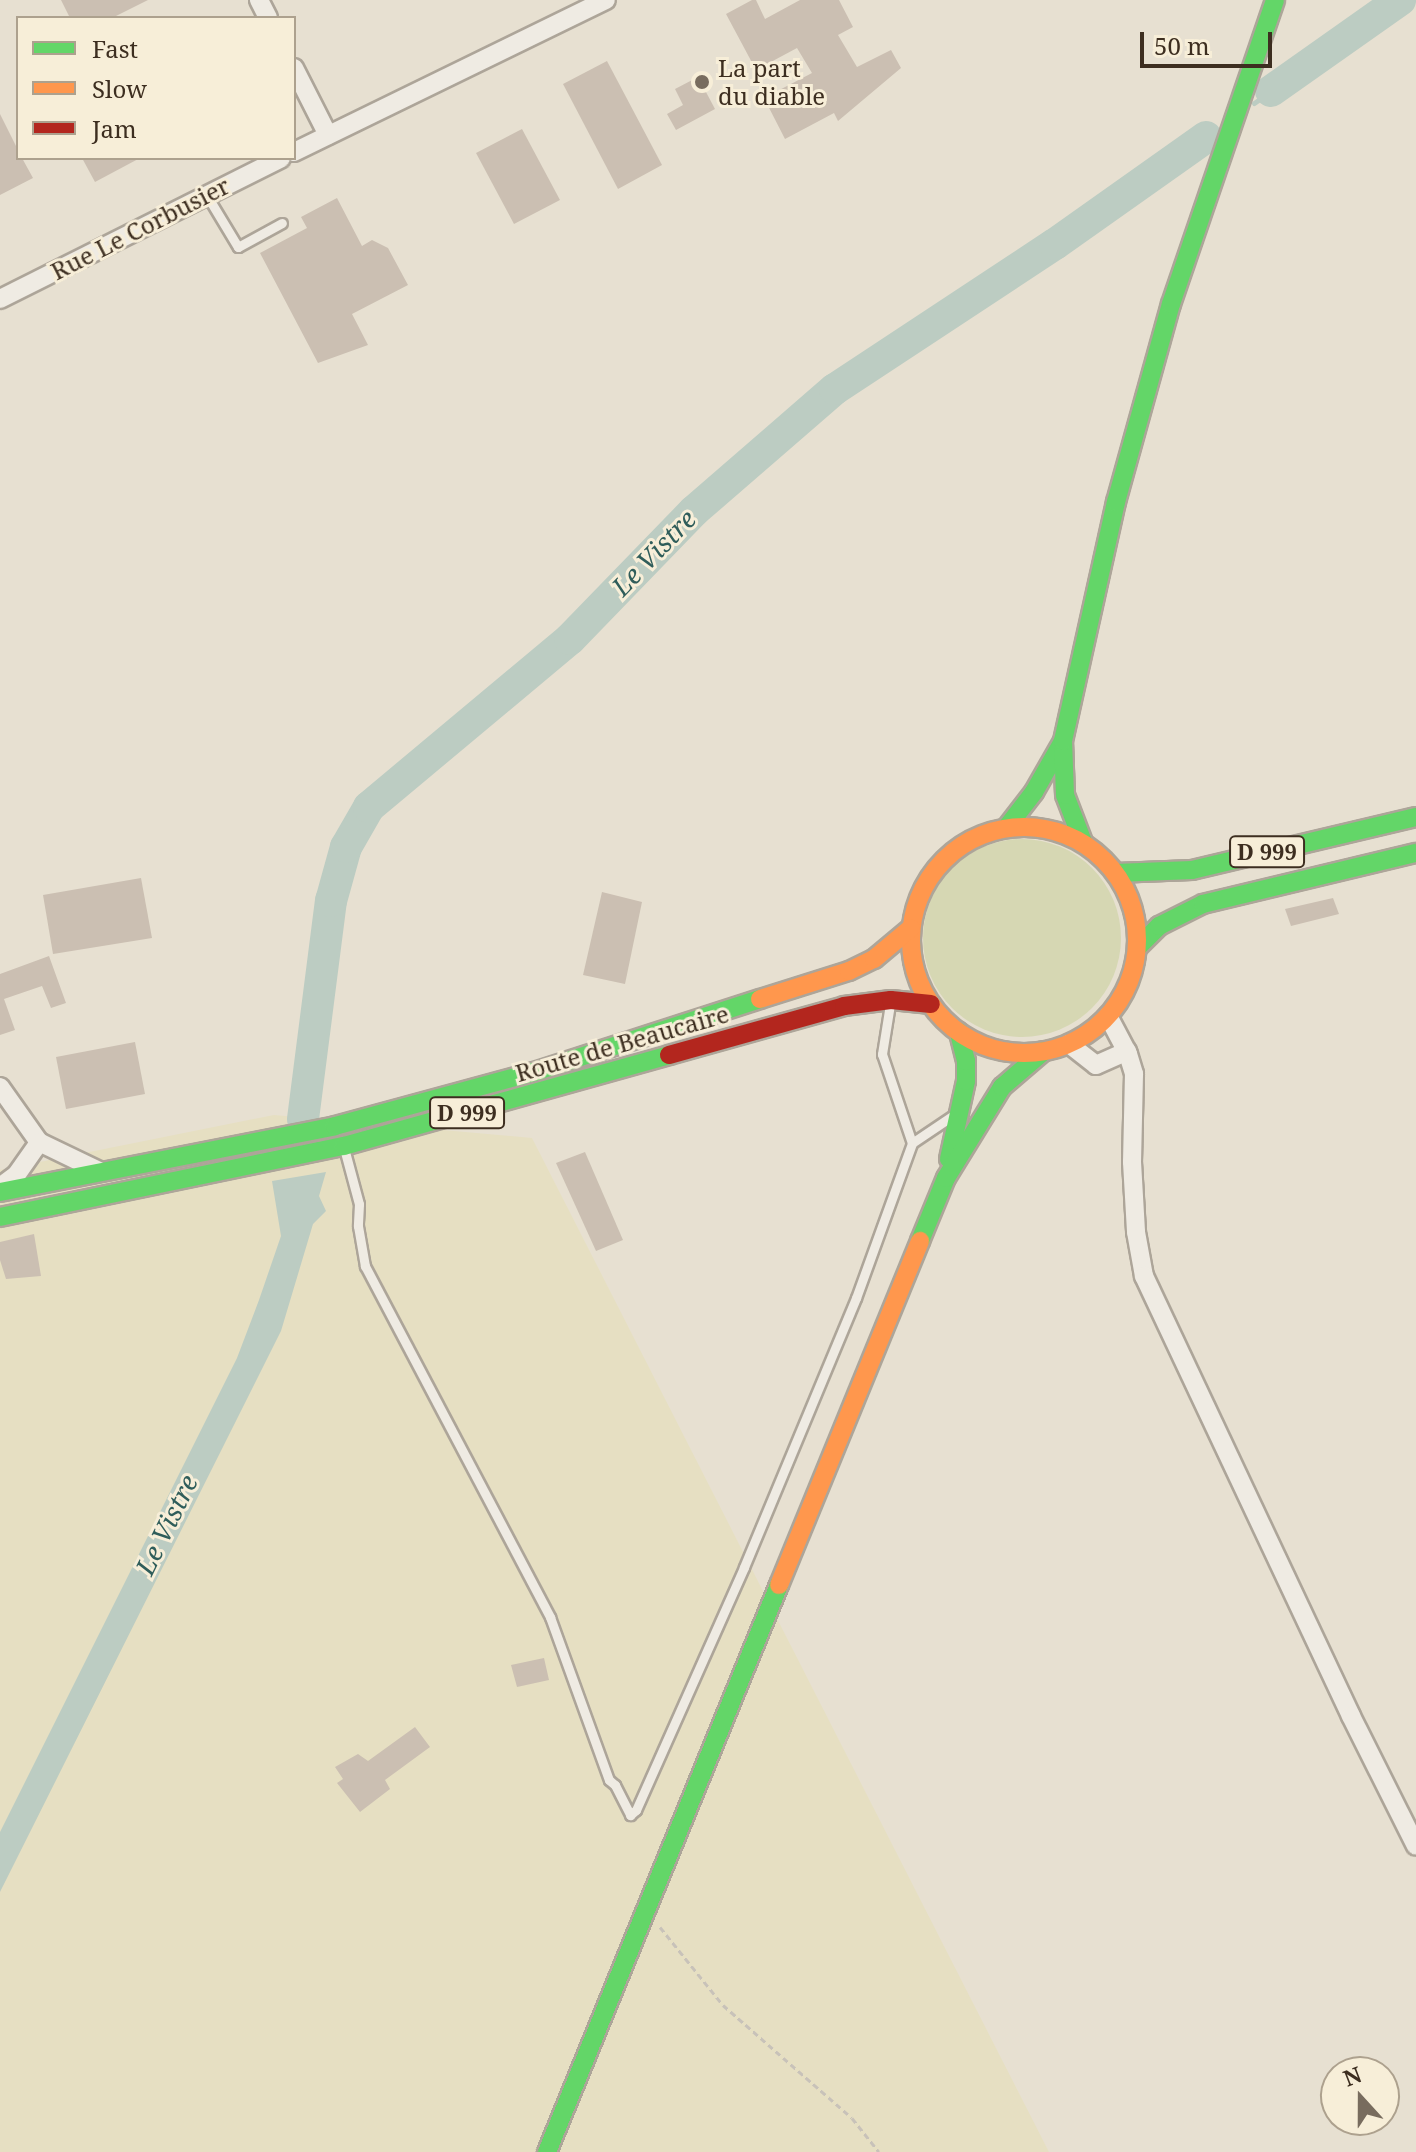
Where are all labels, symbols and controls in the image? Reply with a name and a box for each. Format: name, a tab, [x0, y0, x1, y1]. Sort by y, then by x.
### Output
legend	[16, 16, 296, 160]
scale bar	[1144, 16, 1276, 66]
text: 50 m	[1154, 29, 1210, 62]
text: Fast	[92, 32, 138, 65]
place label: La part du diable	[718, 54, 825, 110]
text: Slow	[92, 72, 147, 105]
marker: La part du diable	[693, 73, 711, 91]
text: Jam	[92, 112, 137, 145]
street label: Rue Le Corbusier	[46, 171, 234, 285]
water label: Le Vistre	[606, 504, 702, 602]
road number: D 999	[1229, 834, 1305, 870]
street label: Route de Beaucaire	[512, 999, 732, 1087]
road number: D 999	[429, 1095, 505, 1131]
water label: Le Vistre	[129, 1470, 205, 1580]
north arrow	[1320, 2056, 1400, 2136]
text: N	[1339, 2058, 1366, 2093]

